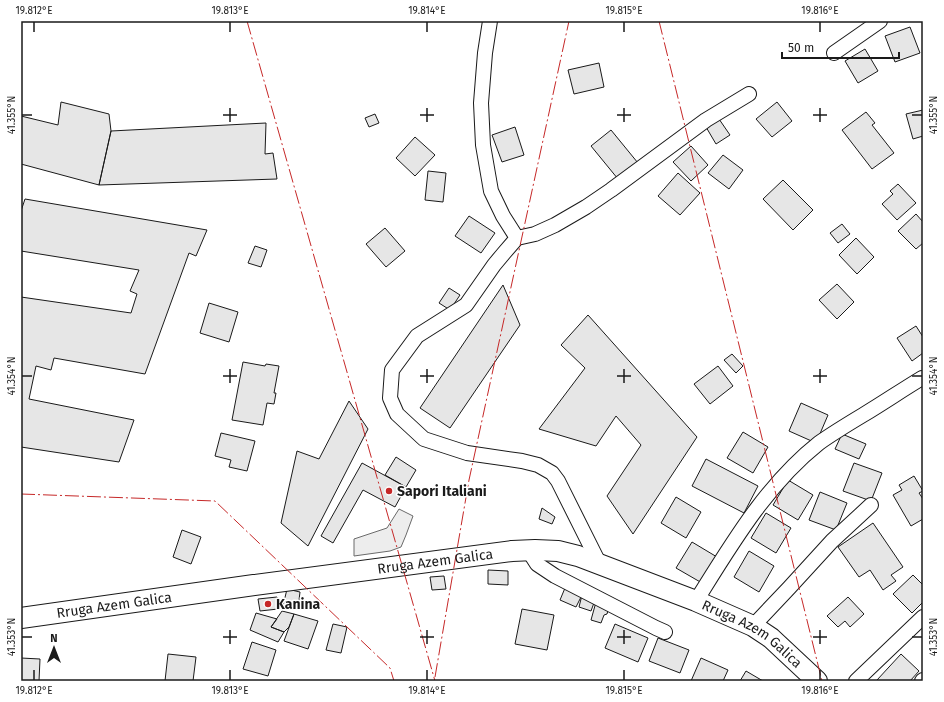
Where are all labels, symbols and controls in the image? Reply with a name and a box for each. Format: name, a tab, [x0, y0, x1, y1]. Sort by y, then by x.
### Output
text: 19.812°E	[15, 5, 53, 17]
text: 19.813°E	[211, 5, 249, 17]
text: 19.814°E	[408, 5, 446, 17]
text: 19.815°E	[605, 5, 643, 17]
text: 19.816°E	[801, 5, 839, 17]
scale bar	[782, 34, 899, 60]
text: 50 m	[788, 41, 814, 55]
text: 41.355°N	[6, 96, 18, 134]
text: 41.355°N	[928, 96, 940, 134]
text: 41.354°N	[6, 357, 18, 395]
text: 41.354°N	[928, 357, 940, 395]
place label: Sapori Italiani	[397, 483, 487, 500]
marker: Sapori Italiani	[384, 486, 394, 496]
street label: Rruga Azem Galica	[376, 546, 494, 578]
street label: Rruga Azem Galica	[55, 589, 173, 622]
place label: Kanina	[276, 596, 321, 613]
street label: Rruga Azem Galica	[699, 597, 806, 672]
marker: Kanina	[263, 599, 273, 609]
text: 41.353°N	[6, 618, 18, 656]
text: 41.353°N	[928, 618, 940, 656]
north arrow	[34, 628, 74, 668]
text: N	[50, 632, 58, 645]
text: 19.812°E	[15, 685, 53, 697]
text: 19.813°E	[211, 685, 249, 697]
text: 19.814°E	[408, 685, 446, 697]
text: 19.815°E	[605, 685, 643, 697]
text: 19.816°E	[801, 685, 839, 697]

